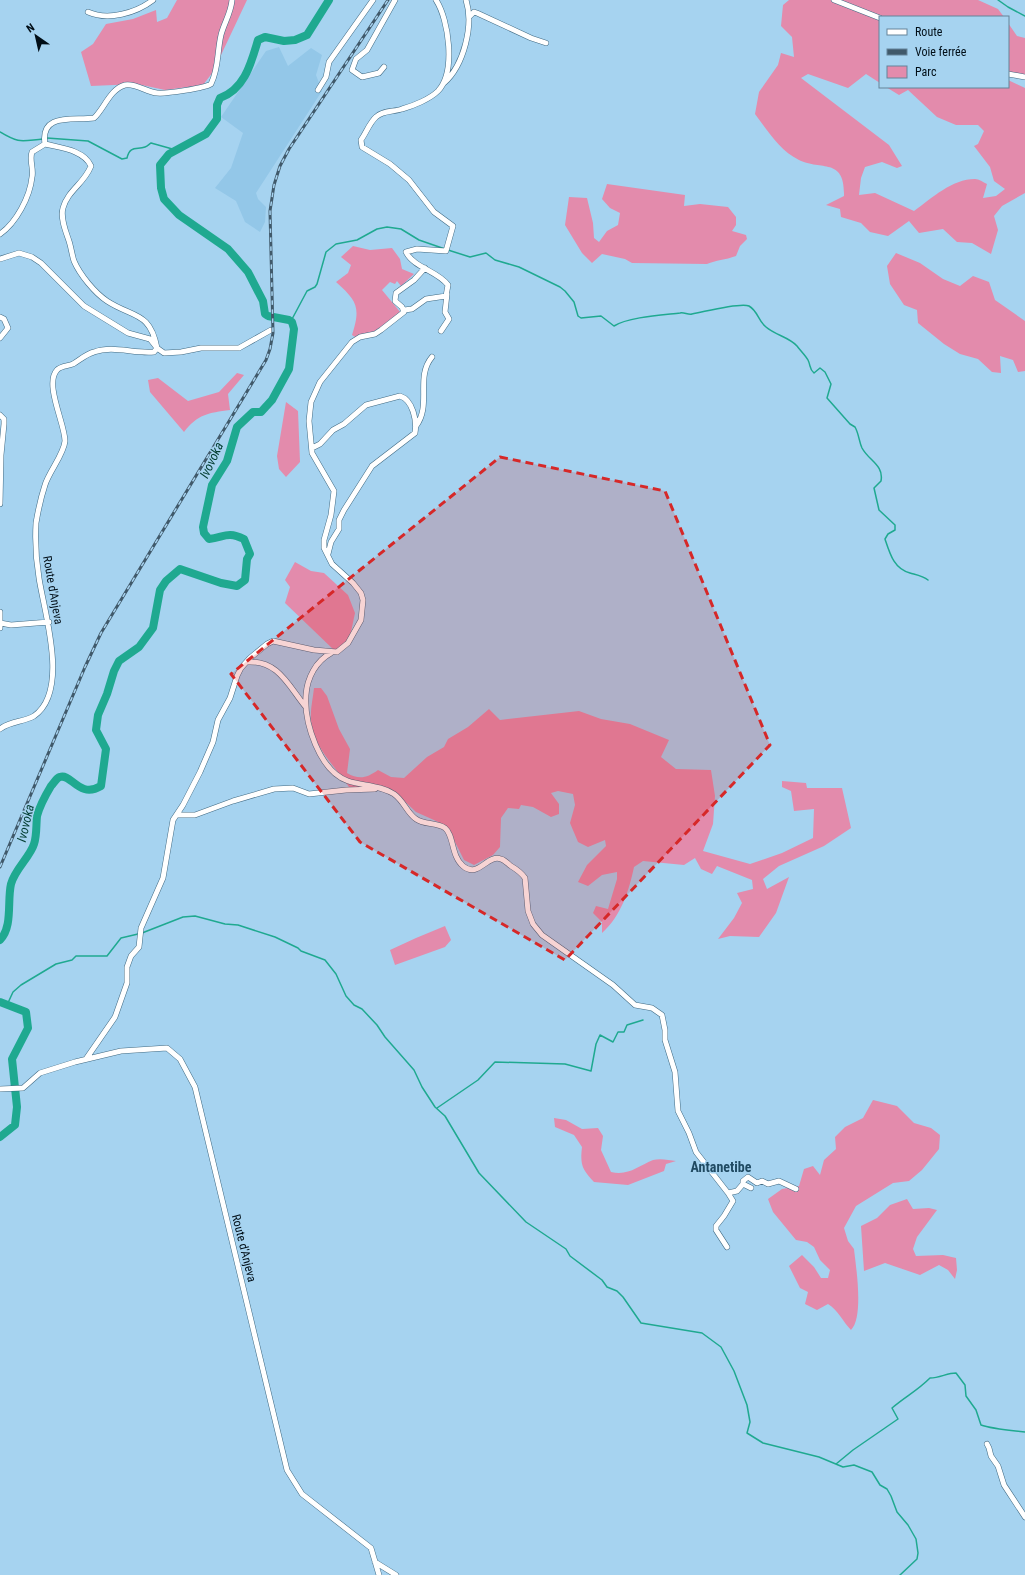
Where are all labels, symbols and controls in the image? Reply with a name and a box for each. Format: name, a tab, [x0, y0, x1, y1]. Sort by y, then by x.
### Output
north arrow	[16, 16, 56, 56]
legend	[879, 16, 1009, 88]
text: N	[24, 21, 37, 35]
text: Route	[915, 25, 943, 39]
text: Voie ferrée	[915, 45, 967, 59]
text: Parc	[915, 65, 937, 79]
water label: Ivovoka	[197, 440, 226, 481]
street label: Route d'Anjeva	[40, 555, 66, 626]
water label: Ivovoka	[14, 803, 37, 843]
district label: Antanetibe	[691, 1159, 752, 1175]
street label: Route d'Anjeva	[229, 1213, 259, 1284]

